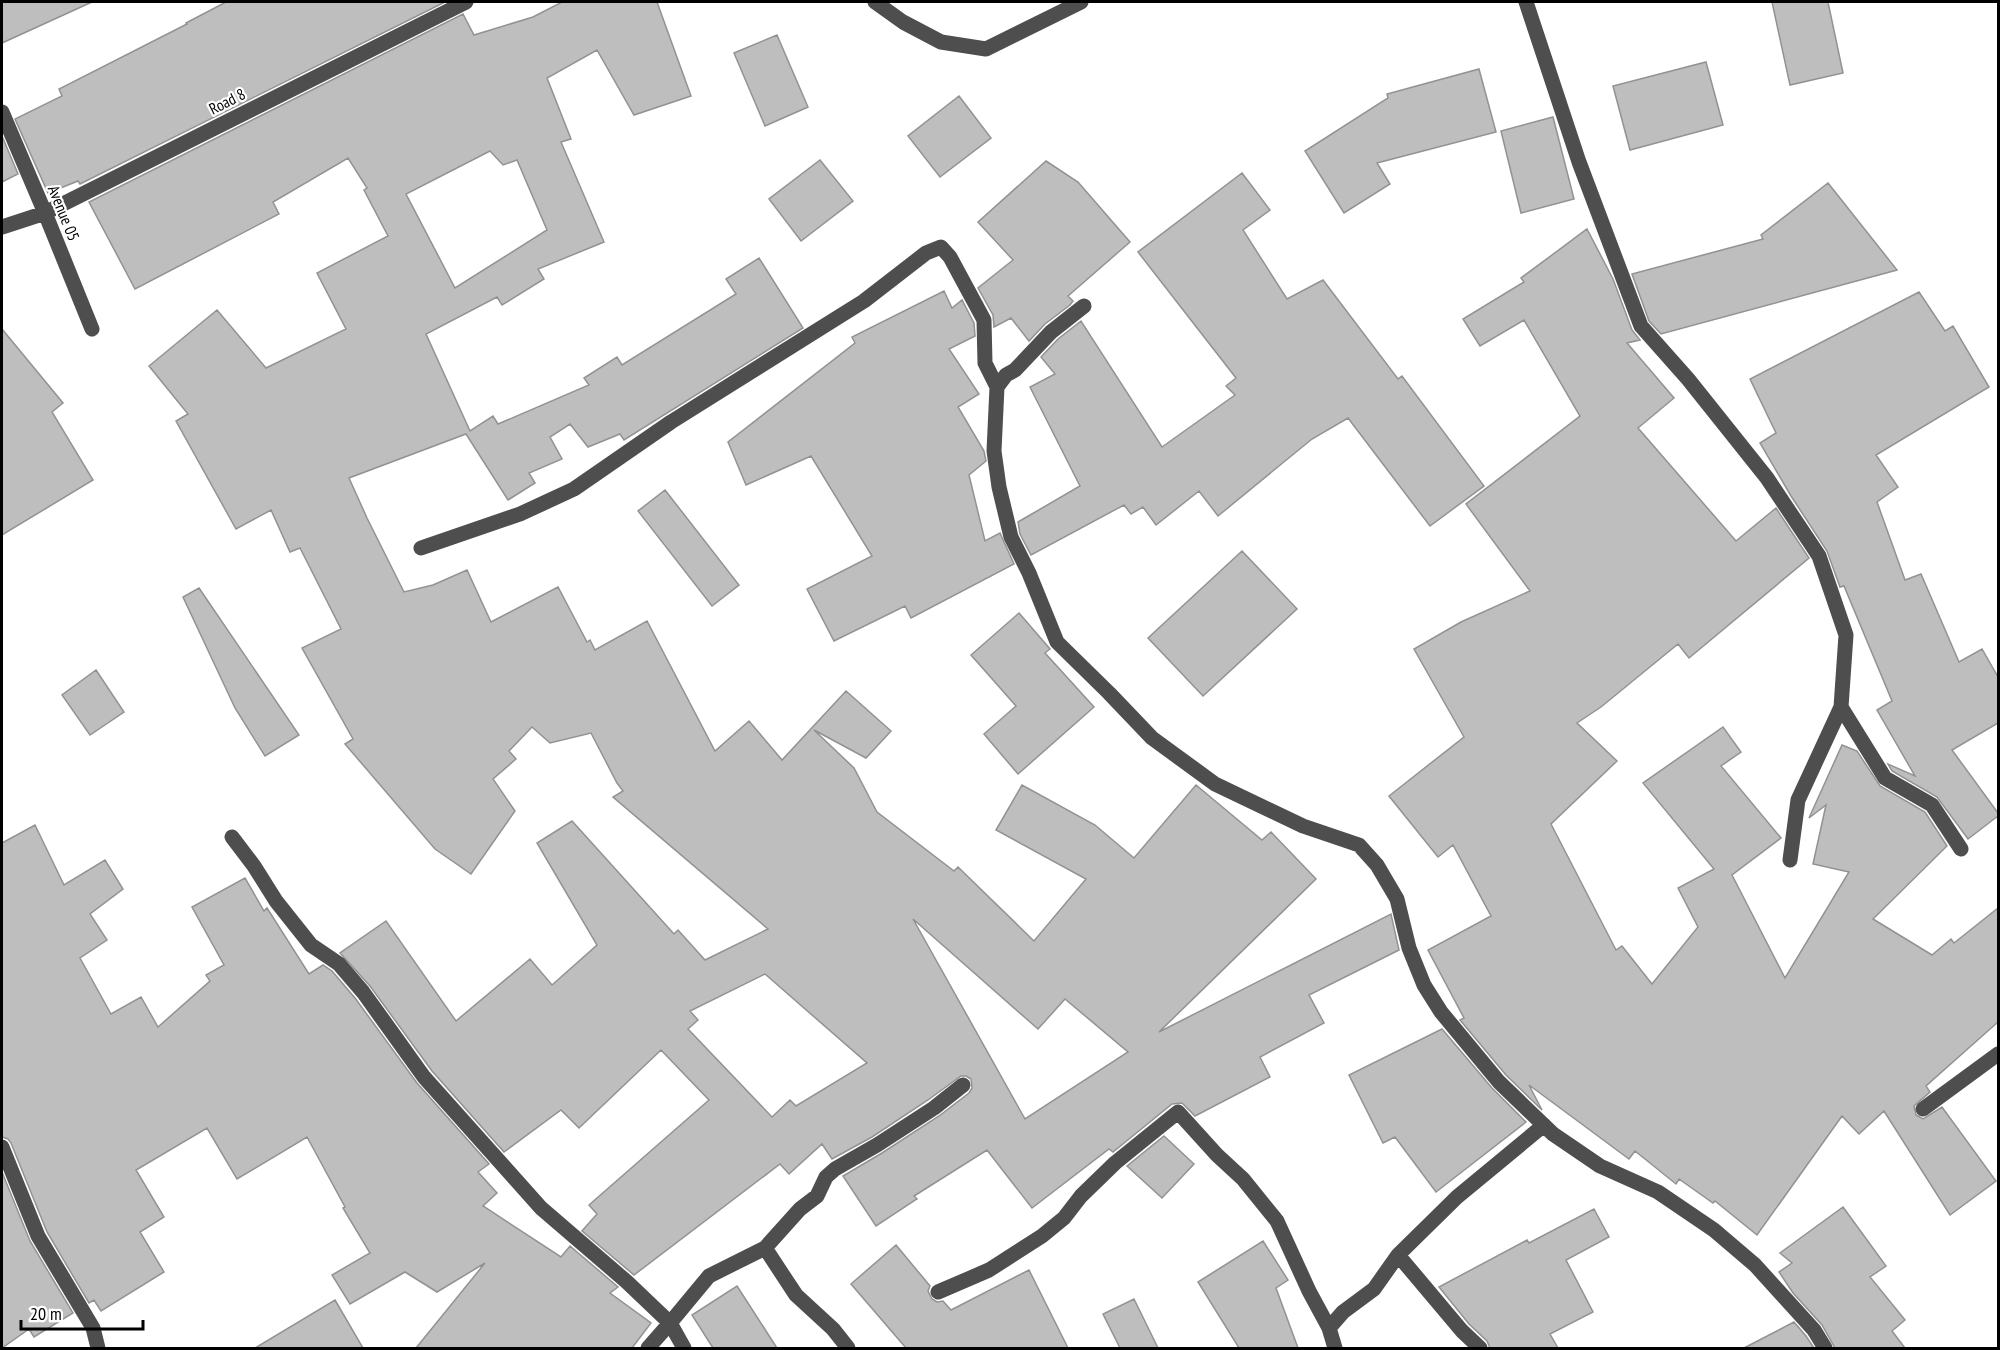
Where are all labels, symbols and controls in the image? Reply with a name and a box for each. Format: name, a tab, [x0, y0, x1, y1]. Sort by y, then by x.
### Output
street label: Road 8	[206, 83, 248, 119]
street label: Avenue 05	[44, 182, 84, 244]
scale bar	[21, 1293, 142, 1331]
text: 20 m	[30, 1302, 62, 1325]

